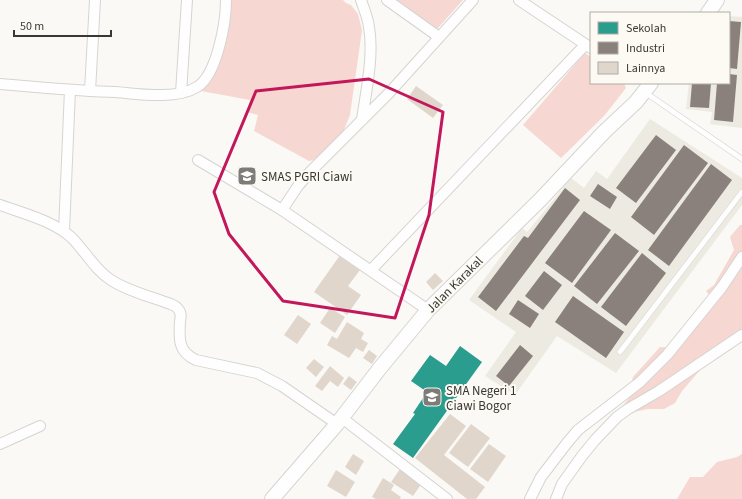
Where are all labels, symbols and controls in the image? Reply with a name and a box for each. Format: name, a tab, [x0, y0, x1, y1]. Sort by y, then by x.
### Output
scale bar	[14, 12, 111, 38]
legend	[590, 12, 730, 84]
text: 50 m	[20, 18, 44, 35]
text: Sekolah	[626, 20, 666, 37]
text: Industri	[626, 40, 665, 57]
text: Lainnya	[626, 60, 665, 77]
school or university icon: SMAS PGRI Ciawi	[236, 165, 258, 187]
place label: SMAS PGRI Ciawi	[261, 168, 353, 186]
street label: Jalan Karakal	[422, 252, 487, 317]
place label: SMA Negeri 1 Ciawi Bogor	[446, 382, 516, 415]
school or university icon: SMA Negeri 1 Ciawi Bogor	[421, 386, 443, 408]

